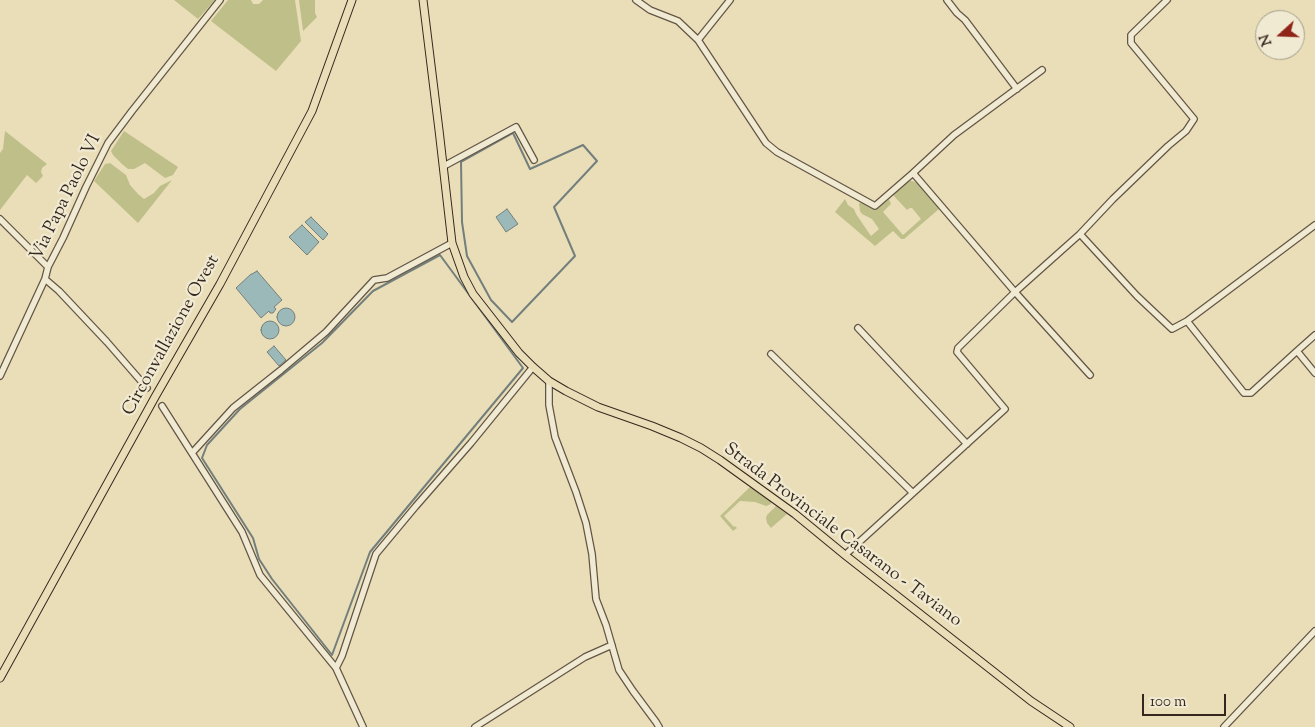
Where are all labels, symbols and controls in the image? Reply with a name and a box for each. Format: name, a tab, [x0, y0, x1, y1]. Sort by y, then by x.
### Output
north arrow	[1255, 10, 1305, 60]
text: N	[1256, 31, 1278, 48]
street label: Via Papa Paolo VI	[27, 131, 107, 265]
street label: Circonvallazione Ovest	[119, 252, 225, 420]
street label: Strada Provinciale Casarano - Taviano	[719, 439, 965, 633]
scale bar	[1145, 684, 1229, 716]
text: 100 m	[1150, 692, 1186, 713]

